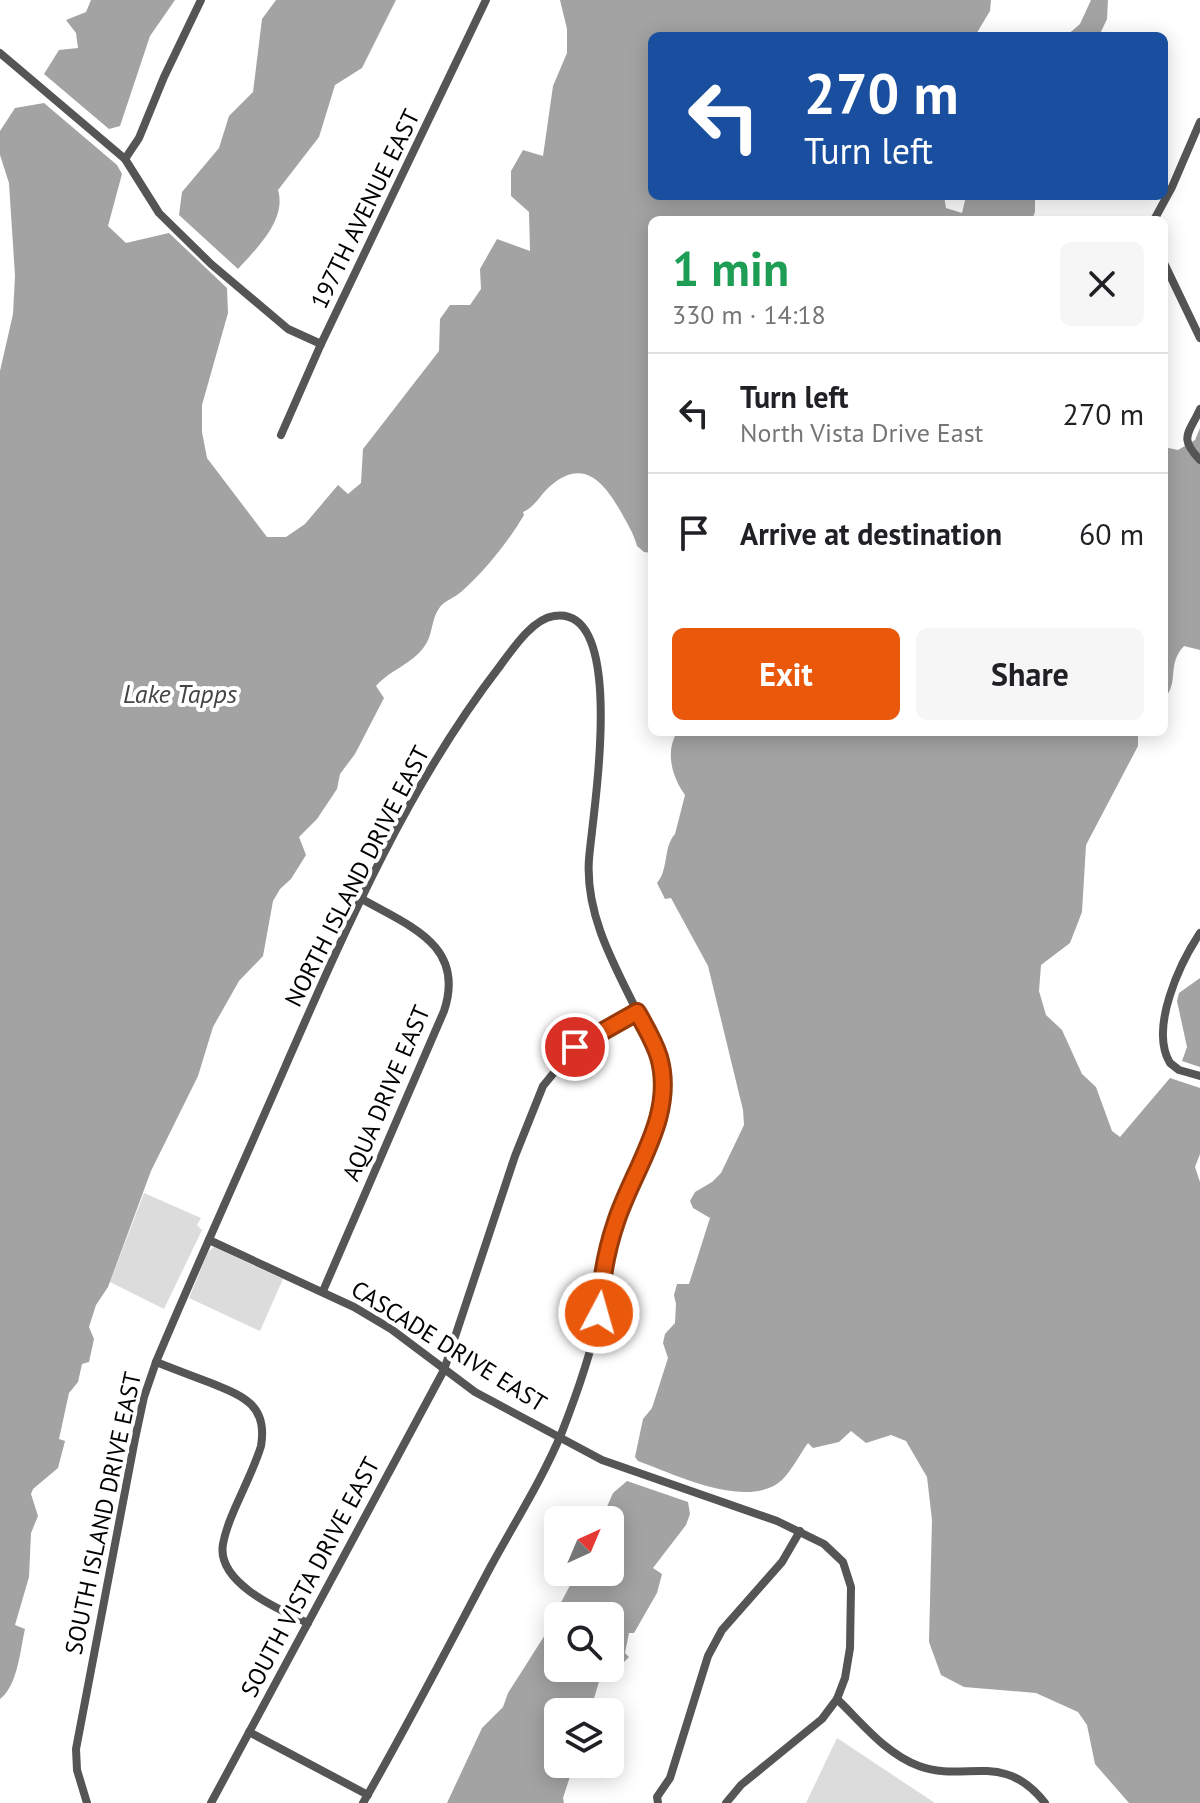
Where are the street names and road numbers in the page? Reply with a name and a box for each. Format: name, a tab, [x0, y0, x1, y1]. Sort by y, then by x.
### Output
street label: 197TH AVENUE EAST	[303, 104, 427, 314]
street label: NORTH ISLAND DRIVE EAST	[278, 740, 436, 1012]
street label: AQUA DRIVE EAST	[335, 1001, 437, 1185]
street label: CASCADE DRIVE EAST	[346, 1273, 552, 1419]
street label: SOUTH ISLAND DRIVE EAST	[58, 1369, 148, 1657]
street label: SOUTH VISTA DRIVE EAST	[234, 1452, 386, 1702]

